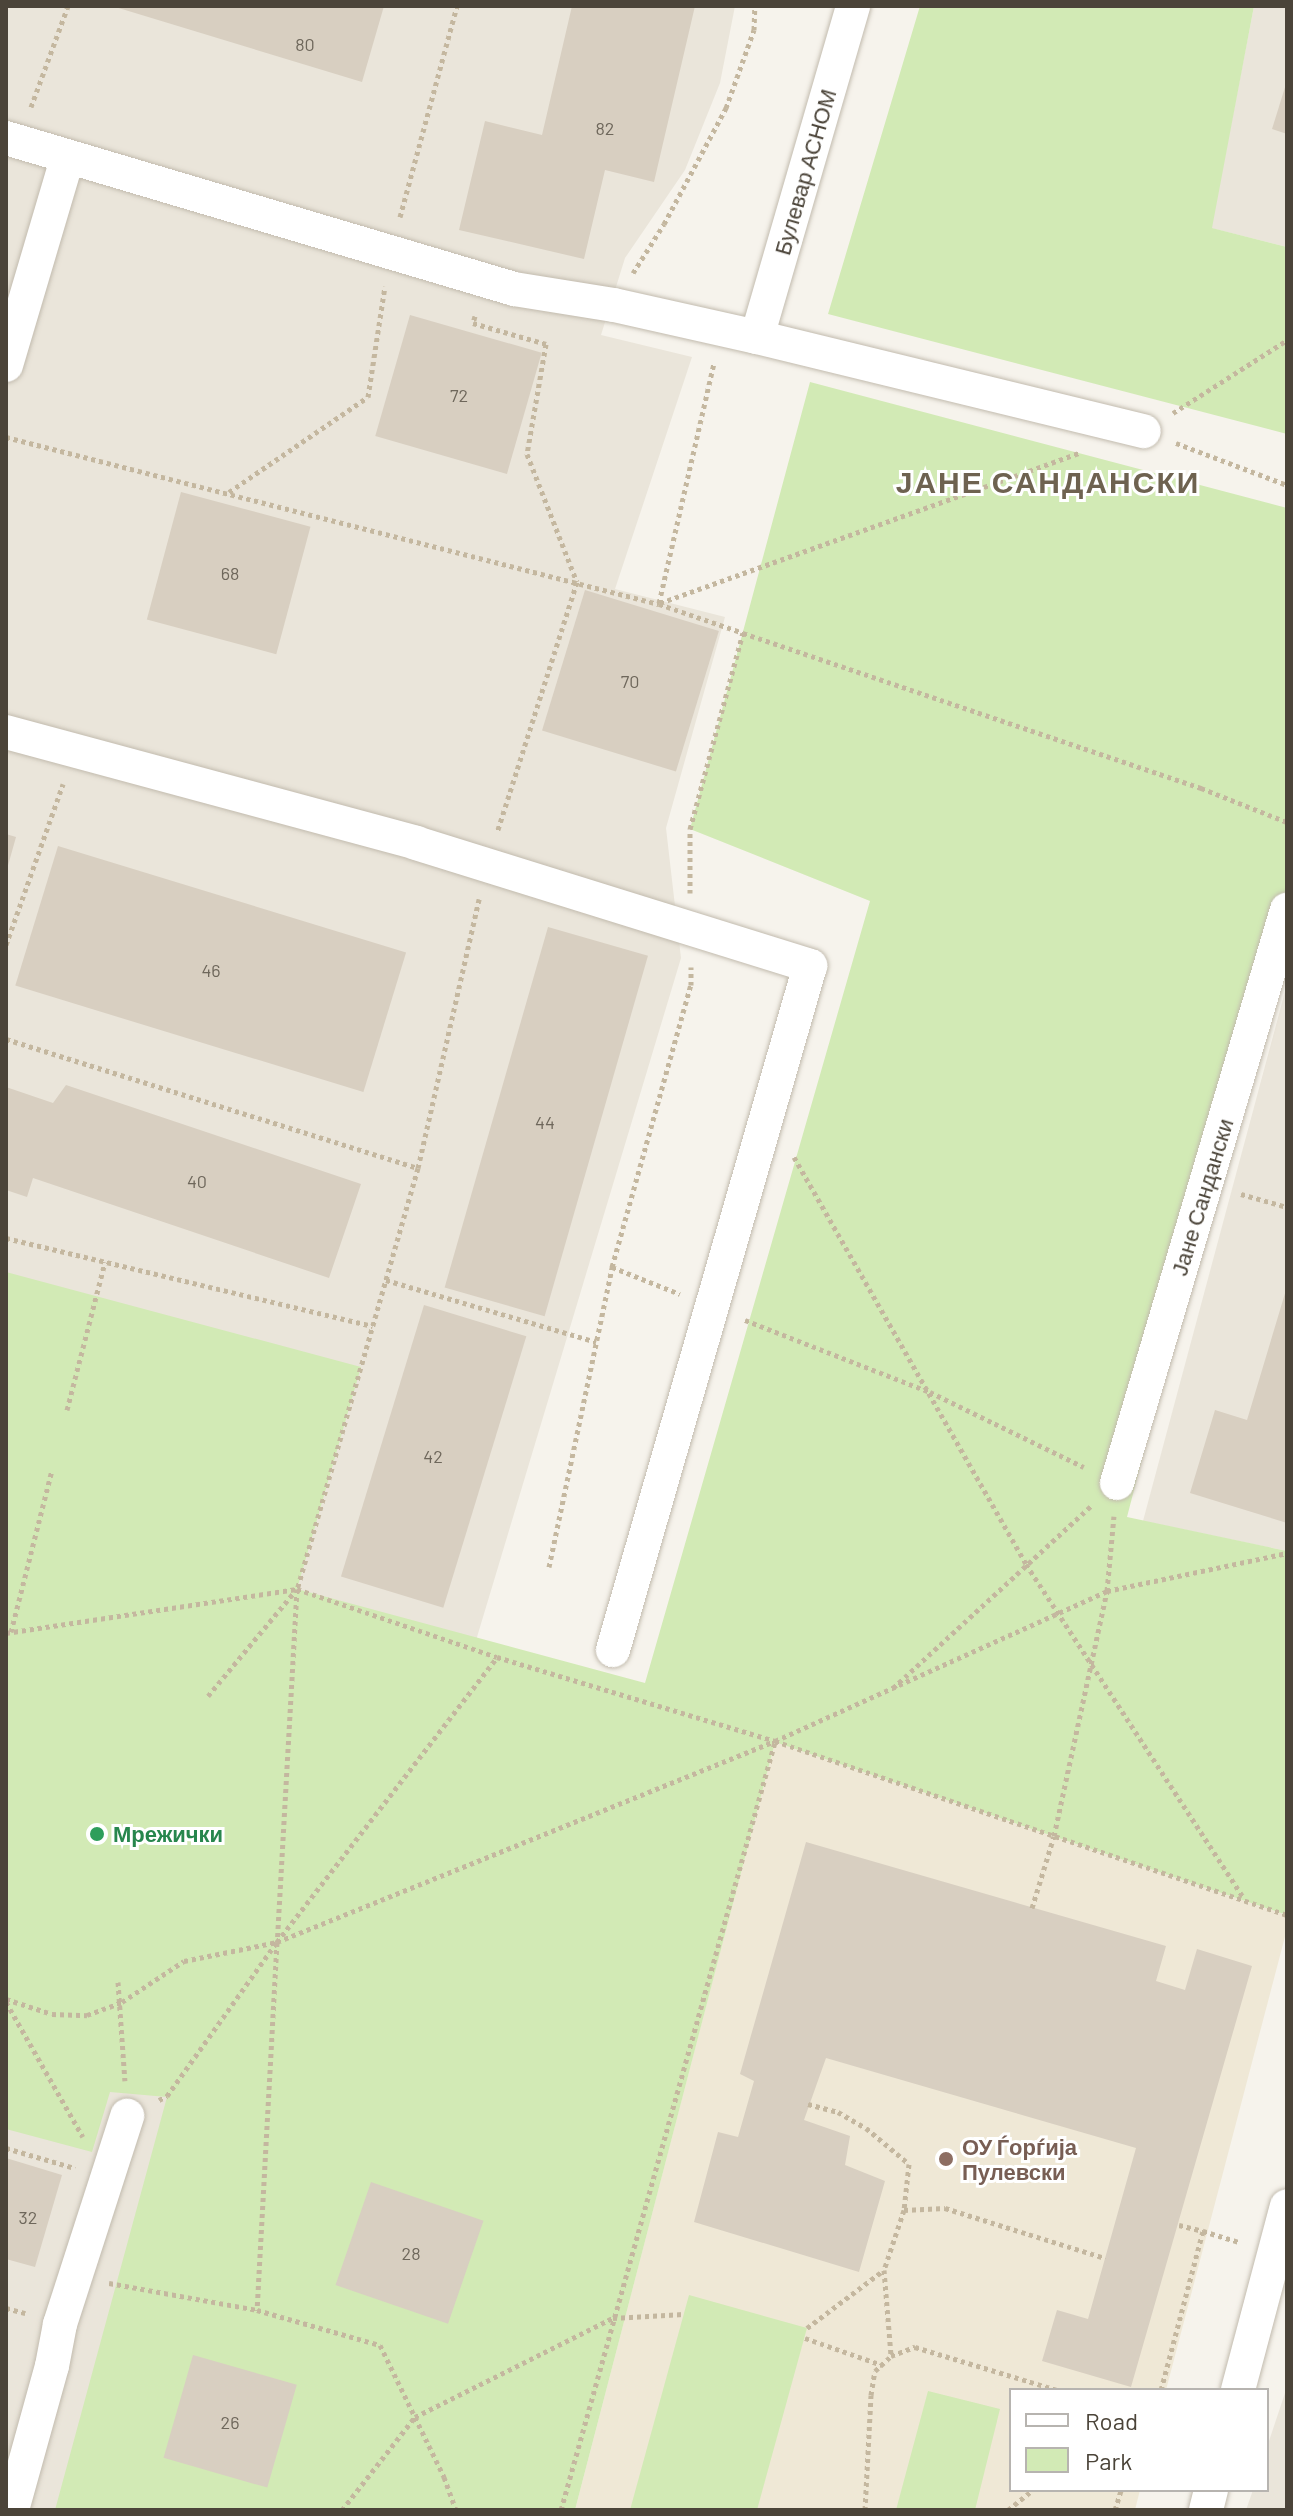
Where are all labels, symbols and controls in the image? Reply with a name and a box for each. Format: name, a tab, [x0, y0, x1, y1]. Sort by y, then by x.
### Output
house number: 80	[295, 33, 315, 55]
street label: Булевар АСНОМ	[769, 86, 841, 258]
house number: 82	[595, 117, 615, 139]
house number: 72	[450, 384, 468, 406]
district label: ЈАНЕ САНДАНСКИ	[896, 463, 1200, 499]
house number: 68	[221, 562, 239, 584]
house number: 70	[621, 670, 639, 692]
house number: 46	[201, 959, 221, 981]
house number: 44	[535, 1111, 555, 1133]
street label: Јане Сандански	[1166, 1115, 1238, 1279]
house number: 40	[187, 1170, 207, 1192]
house number: 42	[423, 1445, 443, 1467]
place label: Мрежички	[113, 1821, 223, 1847]
marker: Мрежички	[88, 1825, 106, 1843]
place label: ОУ Ѓорѓија Пулевски	[962, 2133, 1077, 2184]
marker: ОУ Ѓорѓија Пулевски	[937, 2150, 955, 2168]
house number: 32	[19, 2206, 37, 2228]
house number: 28	[401, 2242, 421, 2264]
legend	[1009, 2388, 1269, 2492]
text: Road	[1085, 2406, 1138, 2435]
house number: 26	[221, 2411, 239, 2433]
text: Park	[1085, 2446, 1132, 2475]

